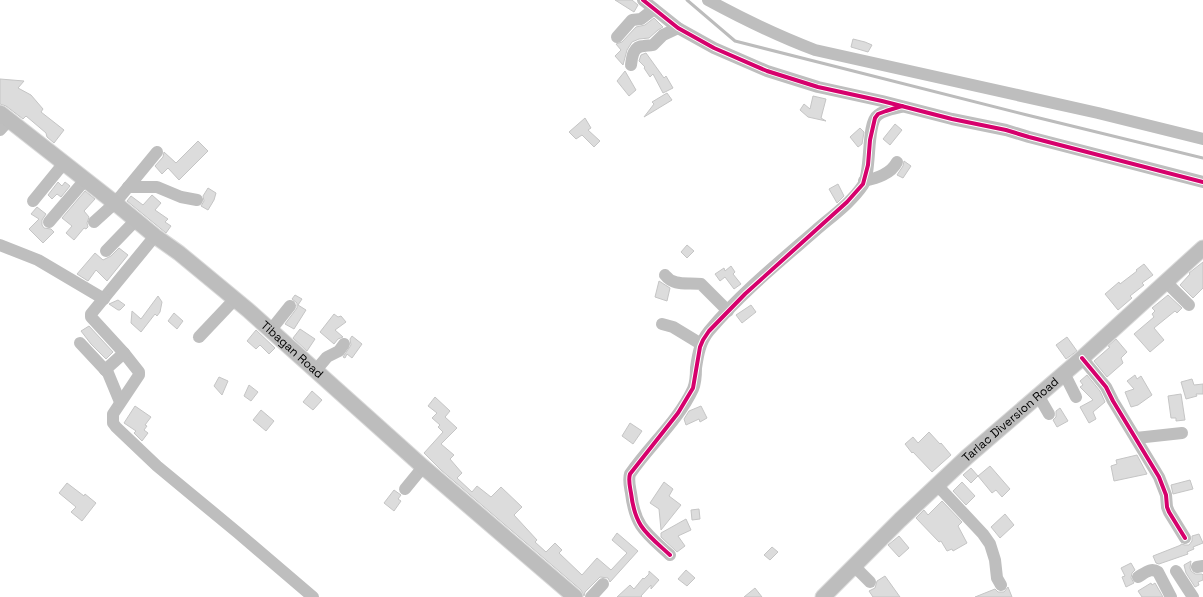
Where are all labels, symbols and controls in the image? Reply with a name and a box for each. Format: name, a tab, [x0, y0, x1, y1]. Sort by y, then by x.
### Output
street label: Tibagan Road	[257, 317, 327, 382]
street label: Tarlac Diversion Road	[958, 374, 1062, 466]

